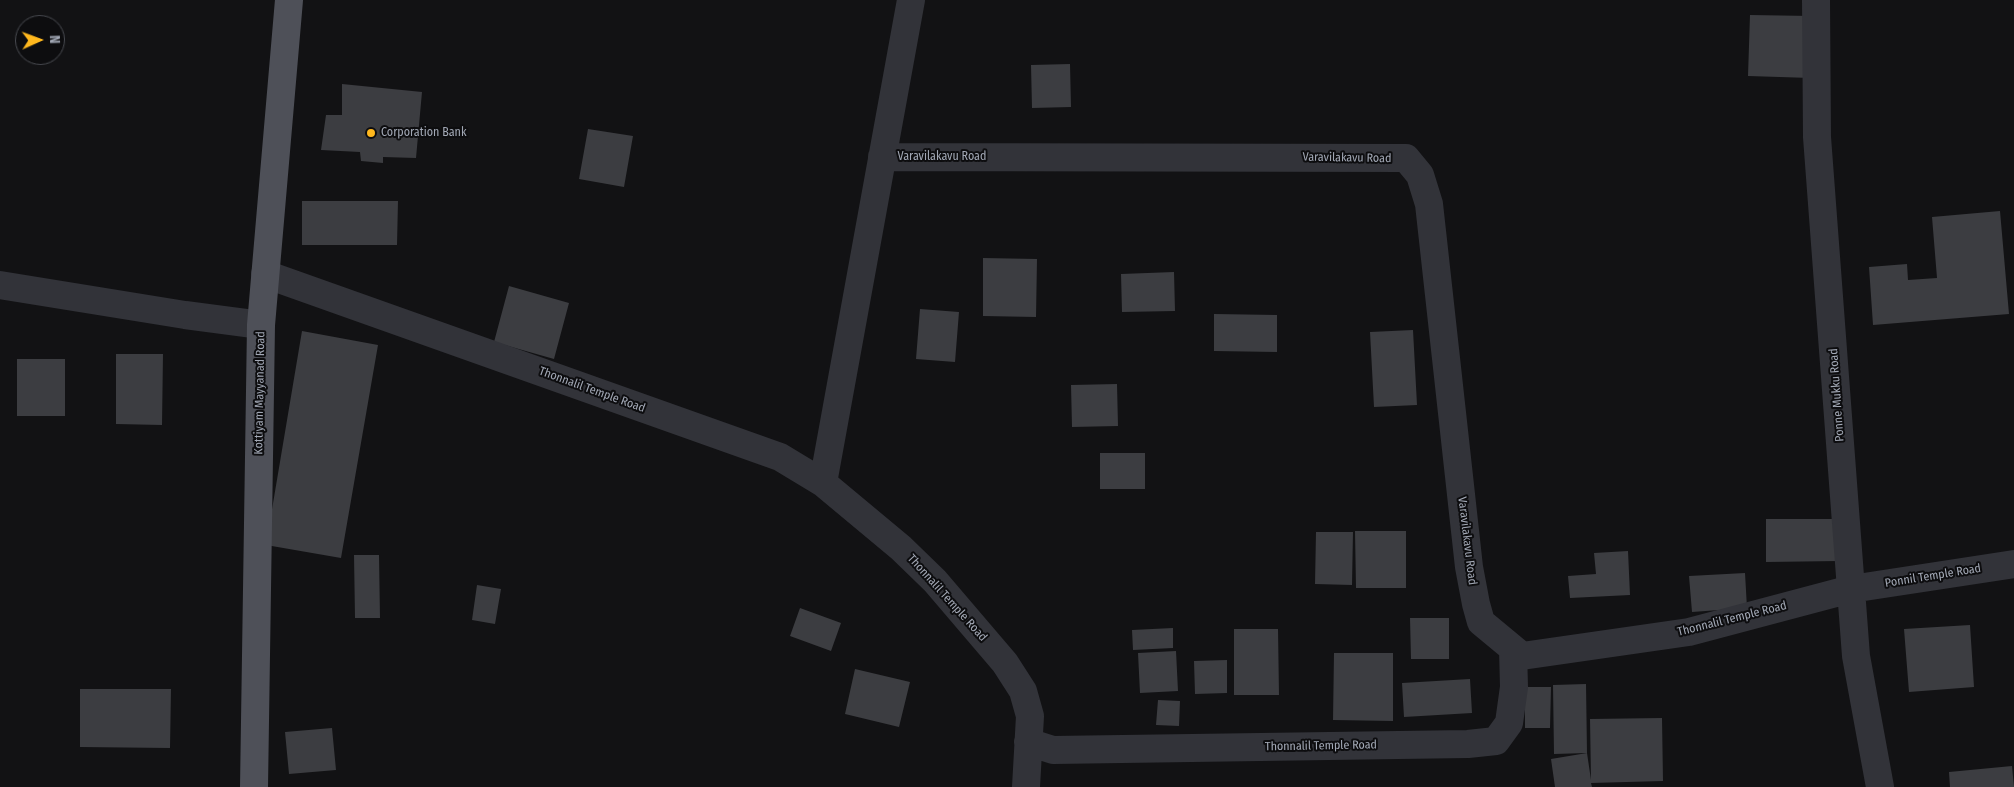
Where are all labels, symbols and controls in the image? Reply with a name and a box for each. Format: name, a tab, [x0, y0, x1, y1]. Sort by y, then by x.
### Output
north arrow	[15, 15, 65, 65]
text: N	[46, 35, 63, 44]
place label: Corporation Bank	[381, 126, 467, 140]
marker: Corporation Bank	[365, 127, 377, 139]
street label: Varavilakavu Road	[898, 150, 986, 164]
street label: Varavilakavu Road	[1302, 150, 1392, 166]
street label: Kottiyam Mayyanad Road	[252, 331, 268, 455]
street label: Ponne Mukku Road	[1827, 348, 1847, 442]
street label: Thonnalil Temple Road	[537, 364, 647, 416]
street label: Varavilakavu Road	[1454, 496, 1480, 586]
street label: Thonnalil Temple Road	[904, 552, 990, 644]
street label: Ponnil Temple Road	[1884, 561, 1982, 591]
street label: Thonnalil Temple Road	[1676, 598, 1788, 640]
street label: Thonnalil Temple Road	[1265, 738, 1377, 754]

